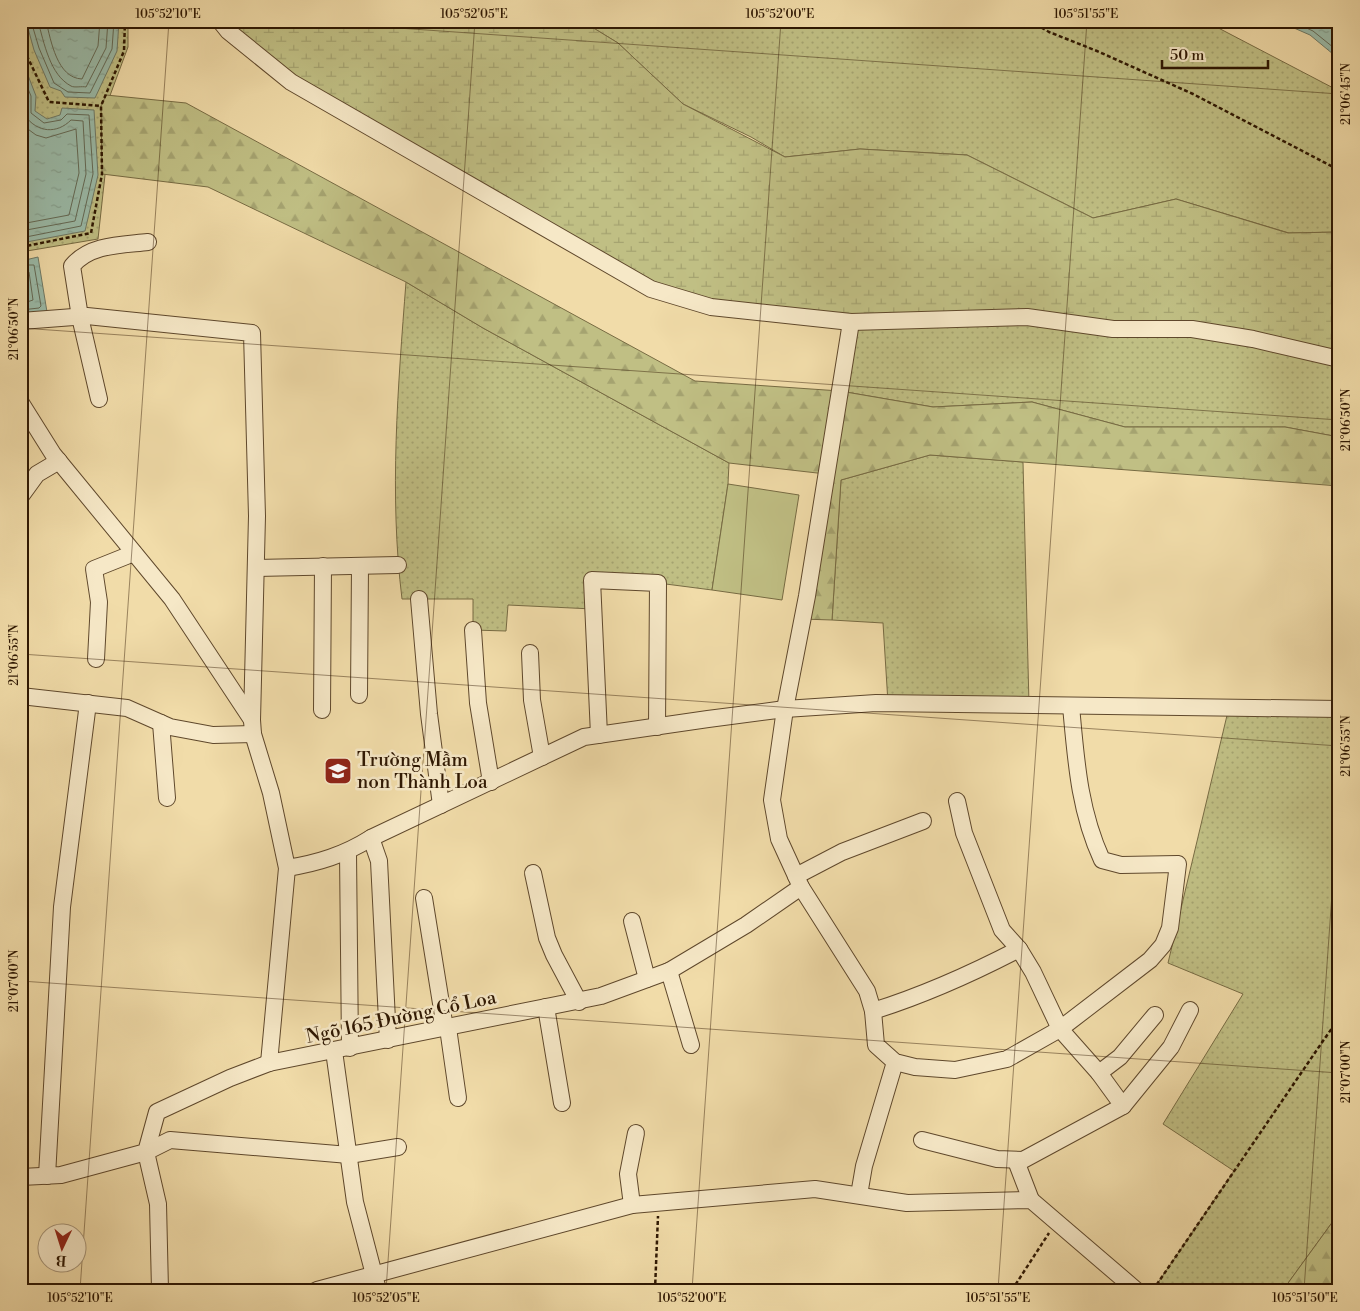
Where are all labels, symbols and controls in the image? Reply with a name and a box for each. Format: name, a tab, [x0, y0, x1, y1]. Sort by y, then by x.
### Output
text: 105°52'10"E	[135, 7, 201, 22]
text: 105°52'05"E	[440, 7, 508, 22]
text: 105°52'00"E	[746, 7, 814, 22]
text: 105°51'55"E	[1054, 7, 1118, 22]
scale bar	[1162, 38, 1269, 70]
text: 50 m	[1170, 46, 1204, 65]
text: 21°06'45"N	[1339, 63, 1354, 125]
text: 21°06'50"N	[7, 298, 22, 360]
text: 21°06'50"N	[1339, 389, 1354, 451]
text: 21°06'55"N	[7, 624, 22, 686]
text: 21°06'55"N	[1339, 715, 1354, 777]
place label: Trường Mầm non Thành Loa	[357, 748, 488, 794]
school or university icon: Trường Mầm non Thành Loa	[323, 756, 353, 786]
text: 21°07'00"N	[7, 950, 22, 1012]
street label: Ngõ 165 Đường Cổ Loa	[304, 985, 499, 1049]
text: 21°07'00"N	[1339, 1041, 1354, 1103]
north arrow	[38, 1224, 88, 1274]
text: B	[55, 1251, 67, 1269]
text: 105°52'10"E	[47, 1291, 113, 1306]
text: 105°52'05"E	[352, 1291, 420, 1306]
text: 105°52'00"E	[658, 1291, 726, 1306]
text: 105°51'55"E	[966, 1291, 1030, 1306]
text: 105°51'50"E	[1272, 1291, 1338, 1306]

